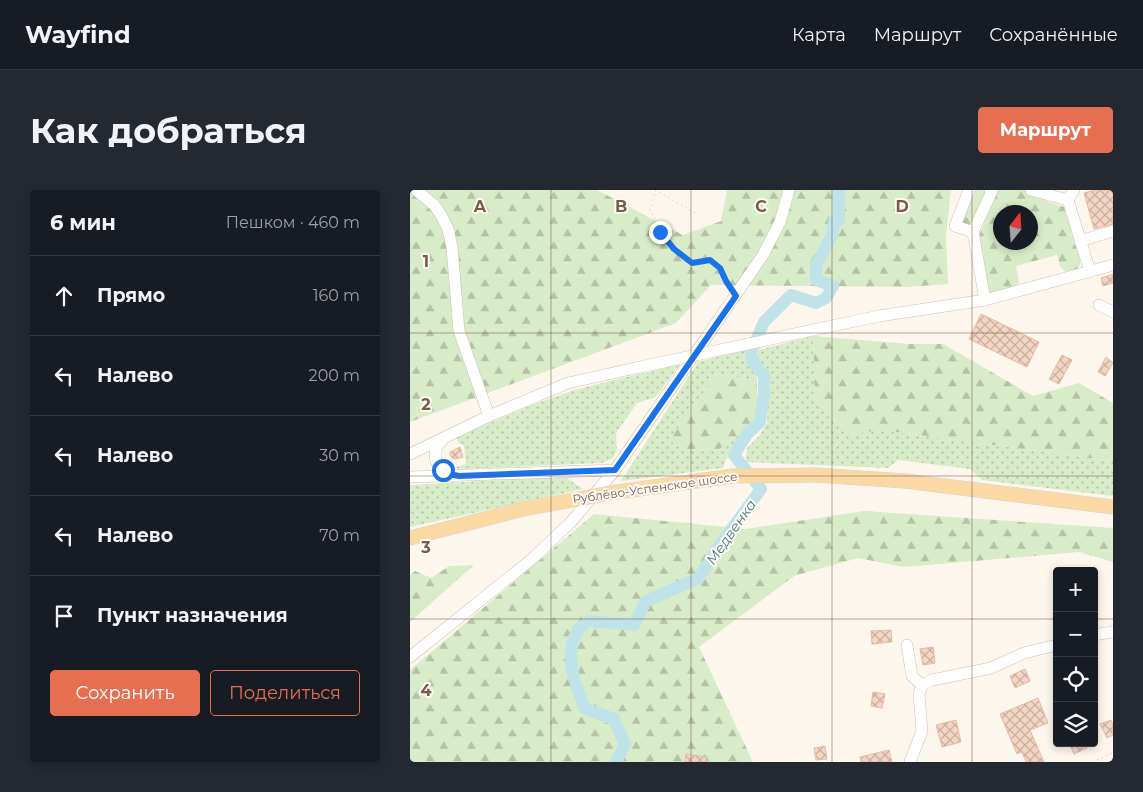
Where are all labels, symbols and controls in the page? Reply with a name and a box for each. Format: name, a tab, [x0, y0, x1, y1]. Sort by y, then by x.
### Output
text: Wayfind	[25, 20, 131, 49]
text: Карта	[792, 24, 846, 46]
text: Маршрут	[874, 24, 961, 46]
text: Сохранённые	[989, 24, 1118, 46]
button: Маршрут	[978, 107, 1113, 153]
text: Как добраться	[30, 109, 307, 152]
text: A	[473, 197, 487, 216]
text: B	[615, 197, 627, 216]
text: C	[755, 197, 767, 216]
text: D	[895, 197, 909, 216]
north arrow	[993, 205, 1038, 250]
text: 6 мин	[50, 210, 116, 235]
text: Пешком · 460 m	[226, 213, 360, 232]
route end	[649, 221, 672, 244]
text: 1	[423, 252, 429, 271]
icon: ahead	[50, 282, 78, 310]
text: Прямо	[97, 284, 165, 307]
text: 160 m	[313, 286, 360, 305]
icon: left	[50, 362, 78, 390]
text: Налево	[97, 364, 173, 387]
text: 200 m	[309, 366, 360, 385]
text: 2	[421, 395, 431, 414]
icon: left	[50, 442, 78, 470]
text: Налево	[97, 444, 173, 467]
text: 30 m	[319, 446, 360, 465]
route start	[432, 459, 455, 482]
street label: Рублёво-Успенское шоссе	[572, 468, 738, 507]
water label: Медвенка	[702, 496, 760, 568]
icon: left	[50, 522, 78, 550]
text: Налево	[97, 524, 173, 547]
text: 70 m	[319, 526, 360, 545]
text: 3	[420, 538, 431, 557]
map controls	[1053, 567, 1098, 747]
button: +	[1053, 567, 1098, 612]
icon: arrive	[50, 602, 78, 630]
text: Пункт назначения	[97, 604, 288, 627]
button: −	[1053, 612, 1098, 657]
button: locate	[1053, 657, 1098, 702]
button: Сохранить	[50, 670, 200, 716]
button: Поделиться	[210, 670, 360, 716]
text: 4	[420, 681, 432, 700]
button: layers	[1053, 702, 1098, 747]

